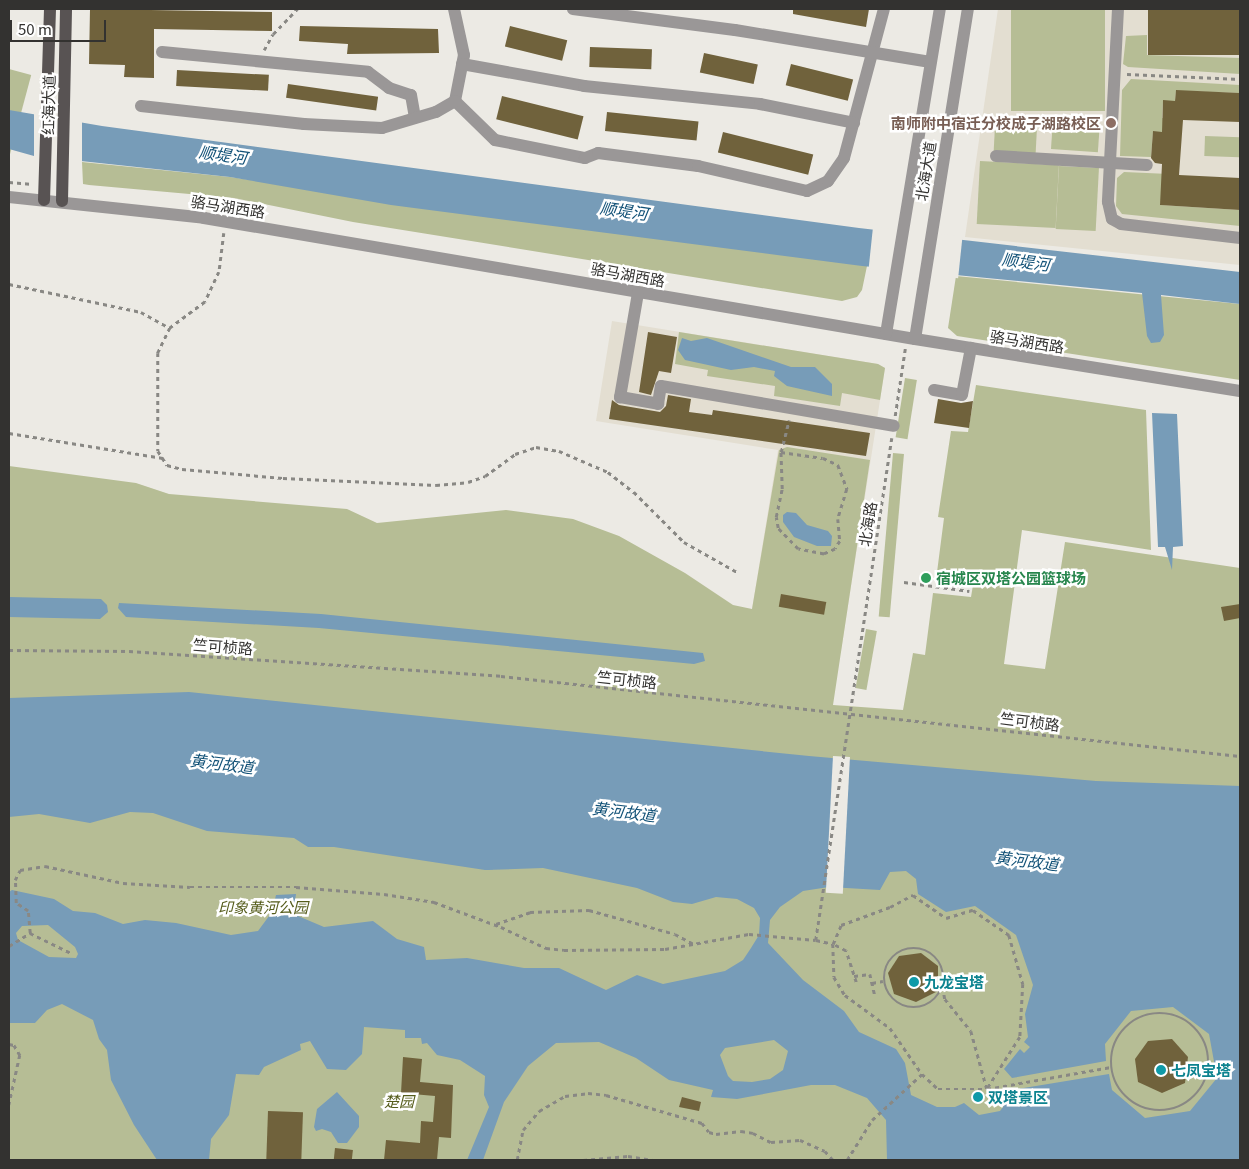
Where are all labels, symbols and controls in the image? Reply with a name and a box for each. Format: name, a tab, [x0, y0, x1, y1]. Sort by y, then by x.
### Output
scale bar	[12, 10, 109, 42]
text: 50 m	[18, 18, 52, 39]
street label: 红海大道	[38, 75, 58, 135]
place label: 南师附中宿迁分校成子湖路校区	[891, 114, 1101, 132]
marker: 南师附中宿迁分校成子湖路校区	[1105, 117, 1117, 129]
street label: 北海大道	[911, 140, 939, 202]
water label: 顺堤河	[198, 141, 248, 167]
street label: 骆马湖西路	[190, 191, 266, 221]
water label: 顺堤河	[599, 197, 649, 223]
water label: 顺堤河	[1001, 249, 1051, 273]
street label: 骆马湖西路	[590, 259, 666, 289]
street label: 骆马湖西路	[989, 326, 1065, 356]
street label: 北海路	[855, 500, 879, 548]
place label: 宿城区双塔公园篮球场	[936, 569, 1086, 587]
marker: 宿城区双塔公园篮球场	[920, 572, 932, 584]
street label: 竺可桢路	[192, 635, 254, 657]
street label: 竺可桢路	[596, 667, 658, 691]
street label: 竺可桢路	[999, 708, 1061, 734]
water label: 黄河故道	[189, 750, 255, 776]
water label: 黄河故道	[591, 798, 657, 824]
water label: 黄河故道	[994, 847, 1060, 873]
park label: 印象黄河公园	[218, 898, 308, 916]
place label: 九龙宝塔	[924, 973, 984, 991]
marker: 九龙宝塔	[908, 976, 920, 988]
place label: 七凤宝塔	[1171, 1061, 1231, 1079]
marker: 七凤宝塔	[1155, 1064, 1167, 1076]
place label: 双塔景区	[988, 1088, 1048, 1106]
marker: 双塔景区	[972, 1091, 984, 1103]
park label: 楚园	[384, 1092, 414, 1110]

